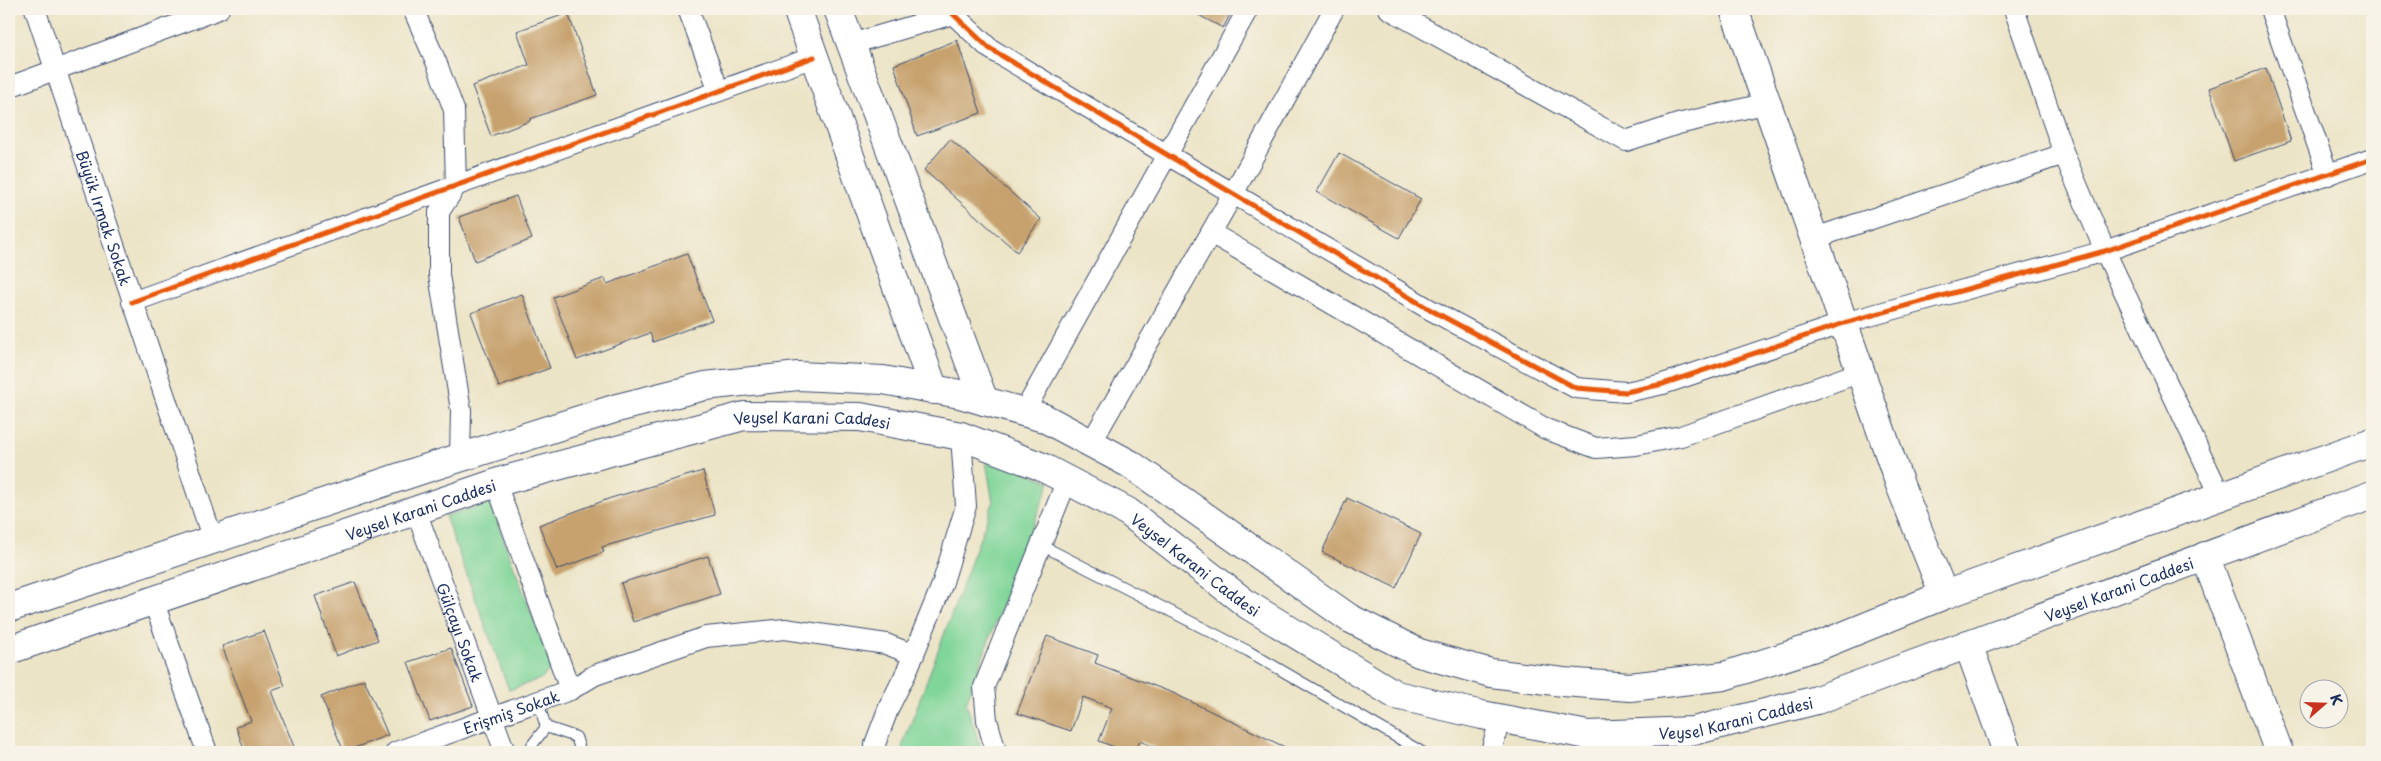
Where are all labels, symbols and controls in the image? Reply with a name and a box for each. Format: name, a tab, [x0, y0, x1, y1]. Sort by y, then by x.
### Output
street label: Büyük Irmak Sokak	[72, 147, 138, 289]
street label: Veysel Karani Caddesi	[731, 404, 893, 434]
street label: Veysel Karani Caddesi	[342, 473, 499, 545]
street label: Veysel Karani Caddesi	[1126, 507, 1265, 621]
street label: Veysel Karani Caddesi	[2041, 551, 2196, 627]
street label: Gülçayı Sokak	[432, 579, 490, 685]
north arrow	[2298, 678, 2348, 728]
street label: Erişmiş Sokak	[460, 683, 563, 739]
street label: Veysel Karani Caddesi	[1658, 690, 1815, 744]
text: K	[2325, 691, 2348, 708]

